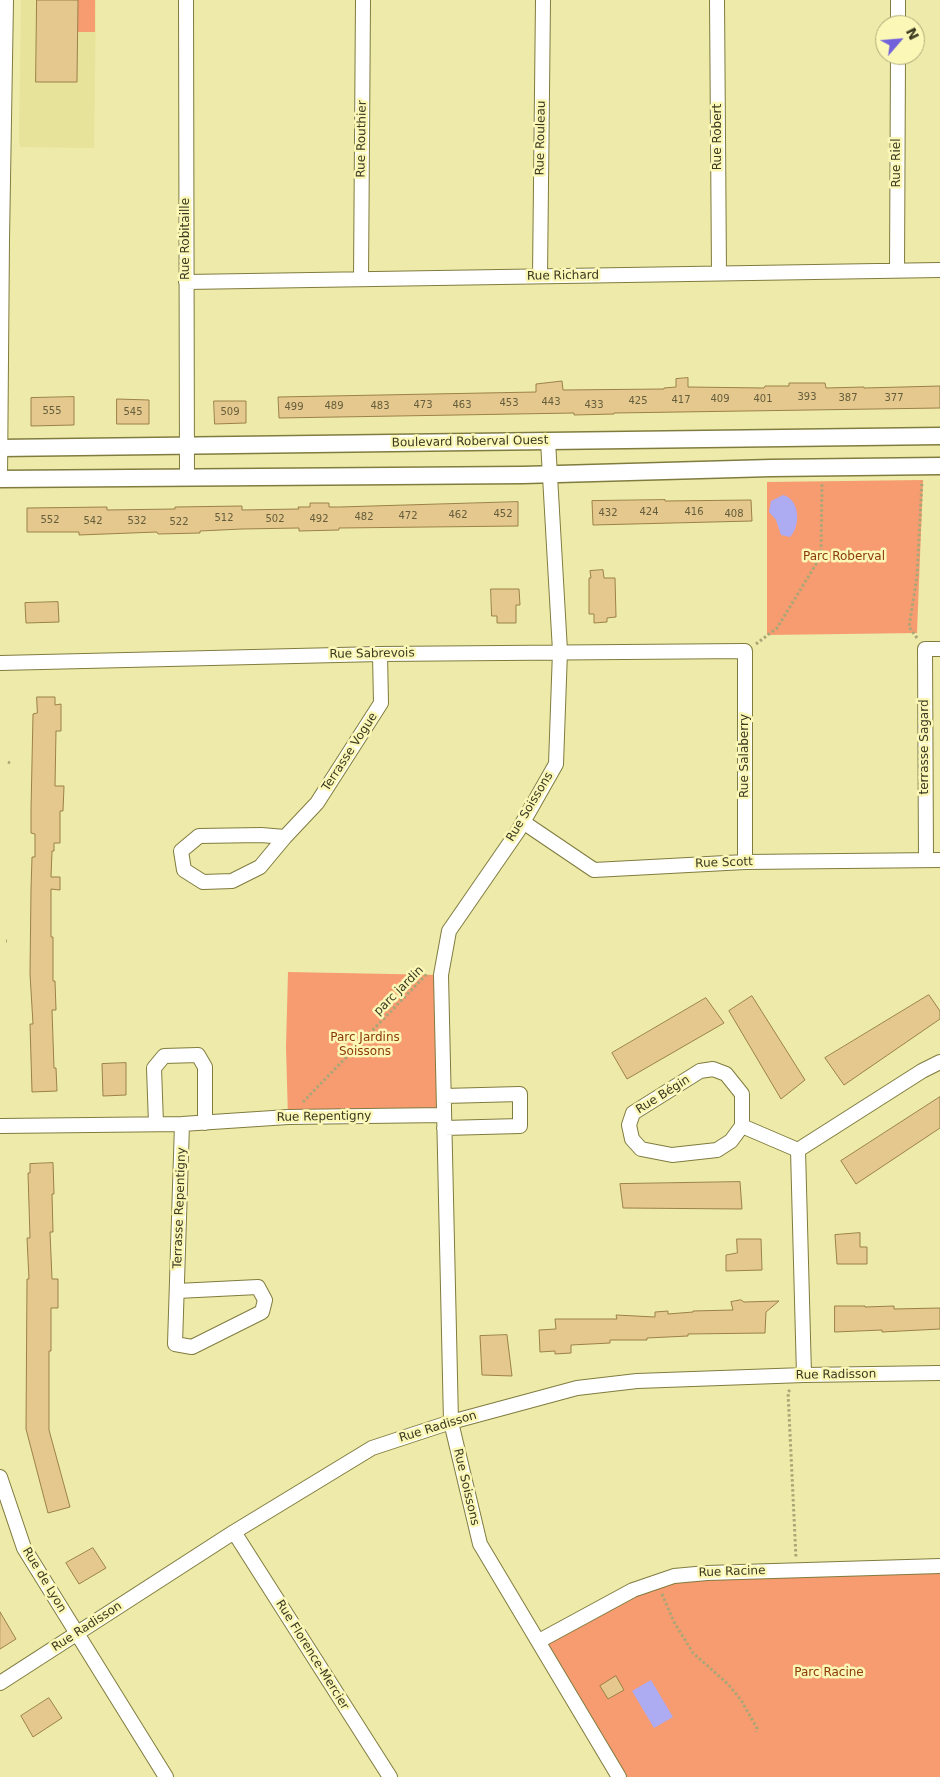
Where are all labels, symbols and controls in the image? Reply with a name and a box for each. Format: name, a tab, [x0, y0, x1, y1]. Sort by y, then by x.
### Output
north arrow	[875, 15, 925, 65]
text: N	[903, 25, 922, 42]
street label: Rue Routhier	[354, 100, 370, 178]
street label: Rue Rouleau	[533, 100, 549, 176]
street label: Rue Robert	[711, 104, 725, 170]
street label: Rue Riel	[890, 139, 904, 187]
street label: Rue Robitaille	[179, 198, 193, 280]
street label: Rue Richard	[527, 268, 599, 284]
house number: 393	[797, 391, 817, 403]
house number: 387	[838, 392, 858, 404]
house number: 377	[884, 392, 904, 404]
house number: 409	[710, 393, 730, 405]
house number: 401	[753, 393, 773, 405]
house number: 417	[671, 394, 691, 406]
house number: 425	[628, 395, 648, 407]
house number: 443	[541, 396, 561, 408]
house number: 453	[499, 397, 519, 409]
house number: 473	[413, 399, 433, 411]
house number: 463	[452, 399, 472, 411]
house number: 433	[584, 399, 604, 411]
house number: 489	[324, 400, 344, 412]
house number: 483	[370, 400, 390, 412]
house number: 499	[284, 401, 304, 413]
house number: 555	[42, 405, 62, 417]
house number: 545	[123, 406, 143, 418]
house number: 509	[220, 406, 240, 418]
street label: Boulevard Roberval Ouest	[392, 433, 548, 451]
house number: 424	[639, 506, 659, 518]
house number: 416	[684, 506, 704, 518]
house number: 432	[598, 507, 618, 519]
house number: 452	[493, 508, 513, 520]
house number: 408	[724, 508, 744, 520]
house number: 462	[448, 509, 468, 521]
house number: 472	[398, 510, 418, 522]
house number: 482	[354, 511, 374, 523]
house number: 512	[214, 512, 234, 524]
house number: 502	[265, 513, 285, 525]
house number: 492	[309, 513, 329, 525]
house number: 552	[40, 514, 60, 526]
house number: 542	[83, 515, 103, 527]
house number: 532	[127, 515, 147, 527]
house number: 522	[169, 516, 189, 528]
park label: Parc Roberval	[803, 550, 885, 564]
street label: Rue Sabrevois	[329, 646, 415, 662]
street label: terrasse Sagard	[918, 699, 932, 795]
street label: Terrasse Vogue	[319, 710, 381, 794]
street label: Rue Salaberry	[738, 714, 752, 798]
street label: Rue Soissons	[504, 770, 556, 844]
street label: Rue Scott	[695, 855, 753, 871]
street label: parc jardin	[371, 963, 427, 1019]
park label: Parc Jardins Soissons	[330, 1031, 400, 1059]
street label: Rue Bégin	[633, 1073, 693, 1117]
street label: Rue Repentigny	[277, 1109, 371, 1125]
street label: Terrasse Repentigny	[171, 1147, 189, 1269]
street label: Rue Radisson	[796, 1367, 876, 1383]
street label: Rue Radisson	[397, 1408, 479, 1446]
street label: Rue Soissons	[450, 1447, 482, 1527]
street label: Rue de Lyon	[19, 1545, 69, 1615]
street label: Rue Racine	[698, 1564, 766, 1580]
street label: Rue Florence-Mercier	[272, 1597, 352, 1713]
street label: Rue Radisson	[49, 1599, 125, 1655]
park label: Parc Racine	[794, 1666, 864, 1680]

